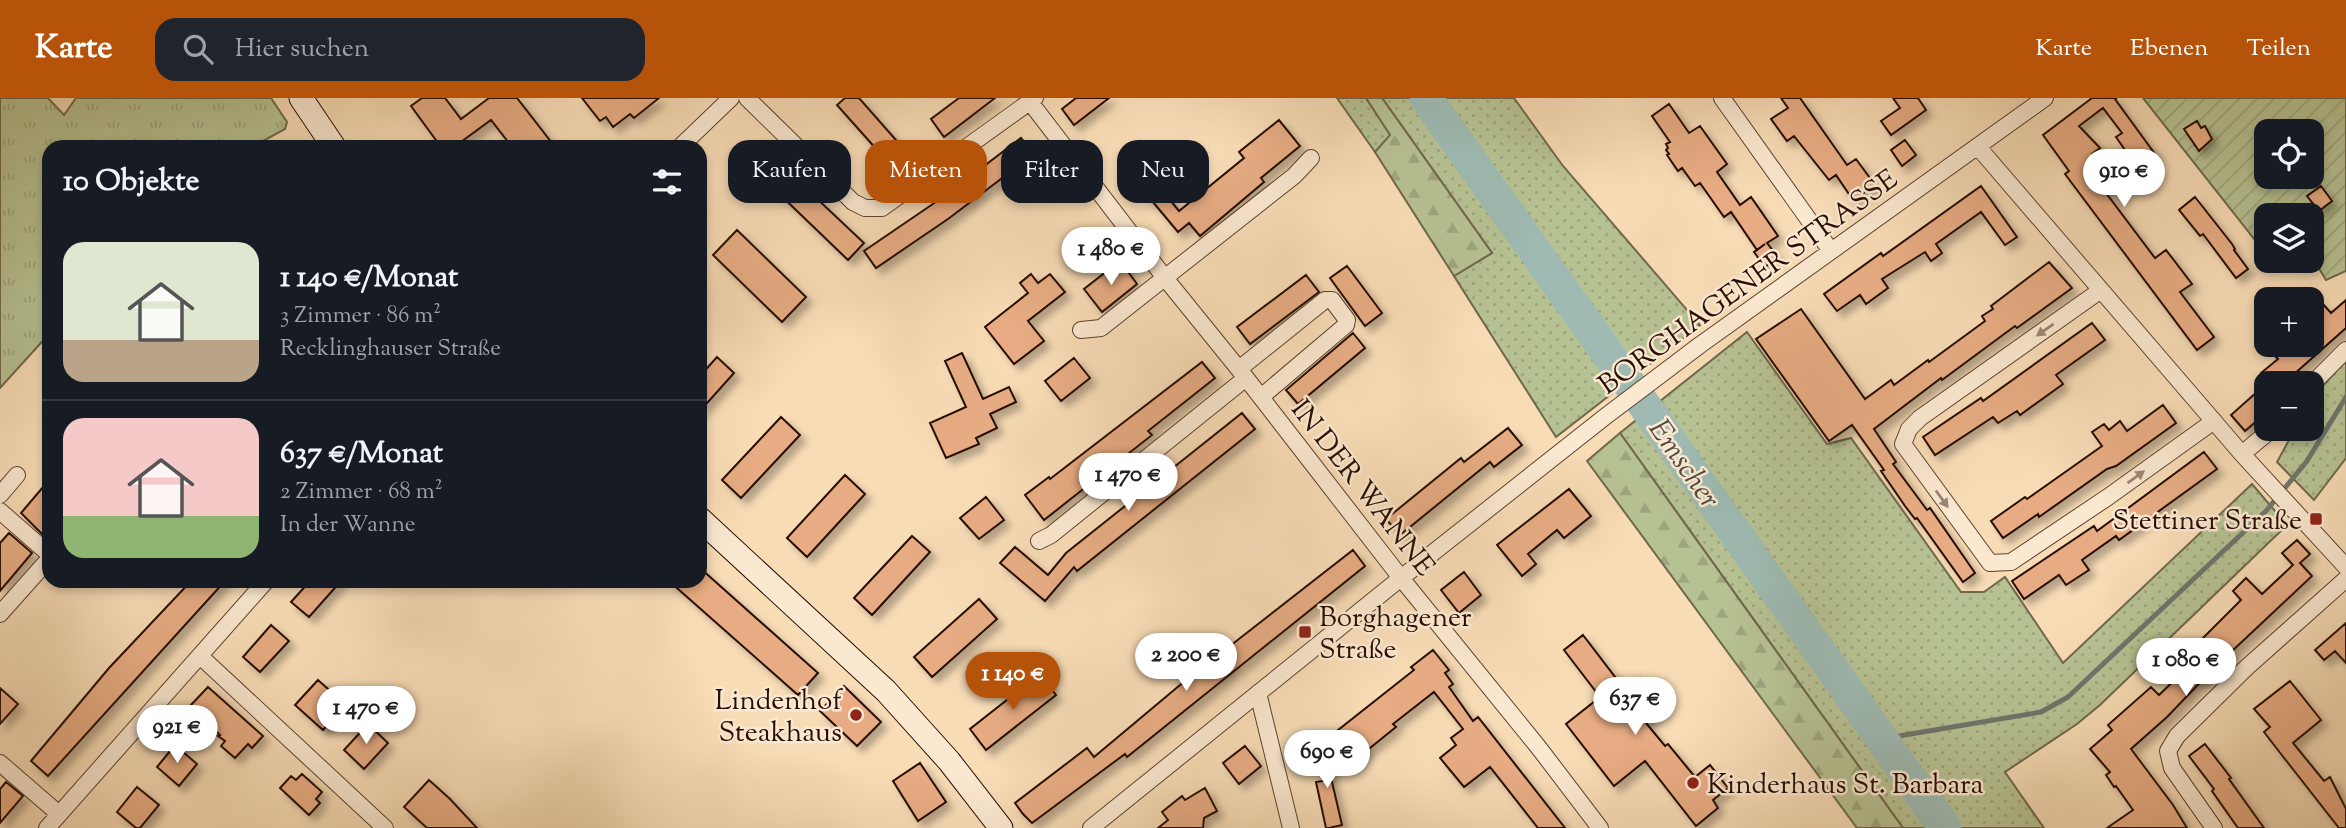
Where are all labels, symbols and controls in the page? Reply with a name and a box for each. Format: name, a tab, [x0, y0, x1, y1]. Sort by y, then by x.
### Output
search box	[155, 18, 645, 81]
text: Karte	[35, 25, 113, 73]
icon: search	[179, 30, 217, 68]
text: Hier suchen	[235, 31, 369, 68]
text: Karte	[2035, 32, 2092, 66]
text: Ebenen	[2130, 32, 2208, 66]
text: Teilen	[2246, 32, 2311, 66]
map controls	[2254, 119, 2324, 441]
button: locate	[2254, 119, 2324, 189]
chip: Kaufen	[728, 140, 851, 203]
chip: Mieten	[865, 140, 987, 203]
chip: Filter	[1001, 140, 1103, 203]
chip: Neu	[1117, 140, 1209, 203]
pin: 910 €	[2075, 150, 2173, 209]
text: 910 €	[2099, 155, 2149, 188]
text: 10 Objekte	[63, 161, 199, 204]
street label: BORGHAGENER STRASSE	[1591, 161, 1907, 406]
icon: filters	[648, 163, 686, 201]
button: layers	[2254, 203, 2324, 273]
pin: 1 480 €	[1046, 228, 1176, 287]
text: 1 480 €	[1078, 233, 1145, 266]
text: 1 140 €/Monat	[280, 257, 458, 300]
icon: home	[119, 270, 203, 354]
button: +	[2254, 287, 2324, 357]
text: 3 Zimmer · 86 m²	[280, 300, 441, 333]
one-way arrow	[2036, 323, 2054, 337]
text: Recklinghauser Straße	[280, 333, 501, 366]
button: −	[2254, 371, 2324, 441]
street label: IN DER WANNE	[1280, 392, 1443, 586]
water label: Emscher	[1636, 411, 1730, 518]
text: 637 €/Monat	[280, 433, 443, 476]
icon: home	[119, 446, 203, 530]
pin: 1 470 €	[1063, 454, 1193, 513]
text: 1 470 €	[1095, 459, 1161, 492]
one-way arrow	[2127, 470, 2145, 484]
text: 2 Zimmer · 68 m²	[280, 476, 443, 509]
one-way arrow	[1935, 490, 1949, 509]
place label: Stettiner Straße	[2112, 502, 2302, 542]
text: In der Wanne	[280, 509, 416, 542]
marker: Stettiner Straße	[2308, 511, 2324, 527]
place label: Borghagener Straße	[1319, 599, 1472, 671]
marker: Borghagener Straße	[1297, 624, 1313, 640]
pin: 2 200 €	[1121, 634, 1251, 693]
pin: 1 080 €	[2121, 638, 2251, 698]
text: 2 200 €	[1151, 639, 1221, 672]
text: 1 080 €	[2152, 644, 2220, 677]
pin: 1 140 €	[948, 652, 1078, 712]
text: 1 140 €	[981, 658, 1045, 691]
pin: 637 €	[1586, 678, 1684, 737]
place label: Lindenhof Steakhaus	[715, 682, 843, 754]
text: 637 €	[1609, 683, 1661, 716]
pin: 1 470 €	[301, 686, 431, 746]
text: 1 470 €	[333, 692, 399, 725]
pin: 921 €	[128, 706, 226, 765]
marker: Lindenhof Steakhaus	[848, 707, 864, 723]
text: 921 €	[153, 711, 201, 744]
pin: 690 €	[1278, 730, 1376, 790]
text: 690 €	[1300, 736, 1354, 769]
place label: Kinderhaus St. Barbara	[1707, 766, 1983, 806]
marker: Kinderhaus St. Barbara	[1685, 775, 1701, 791]

